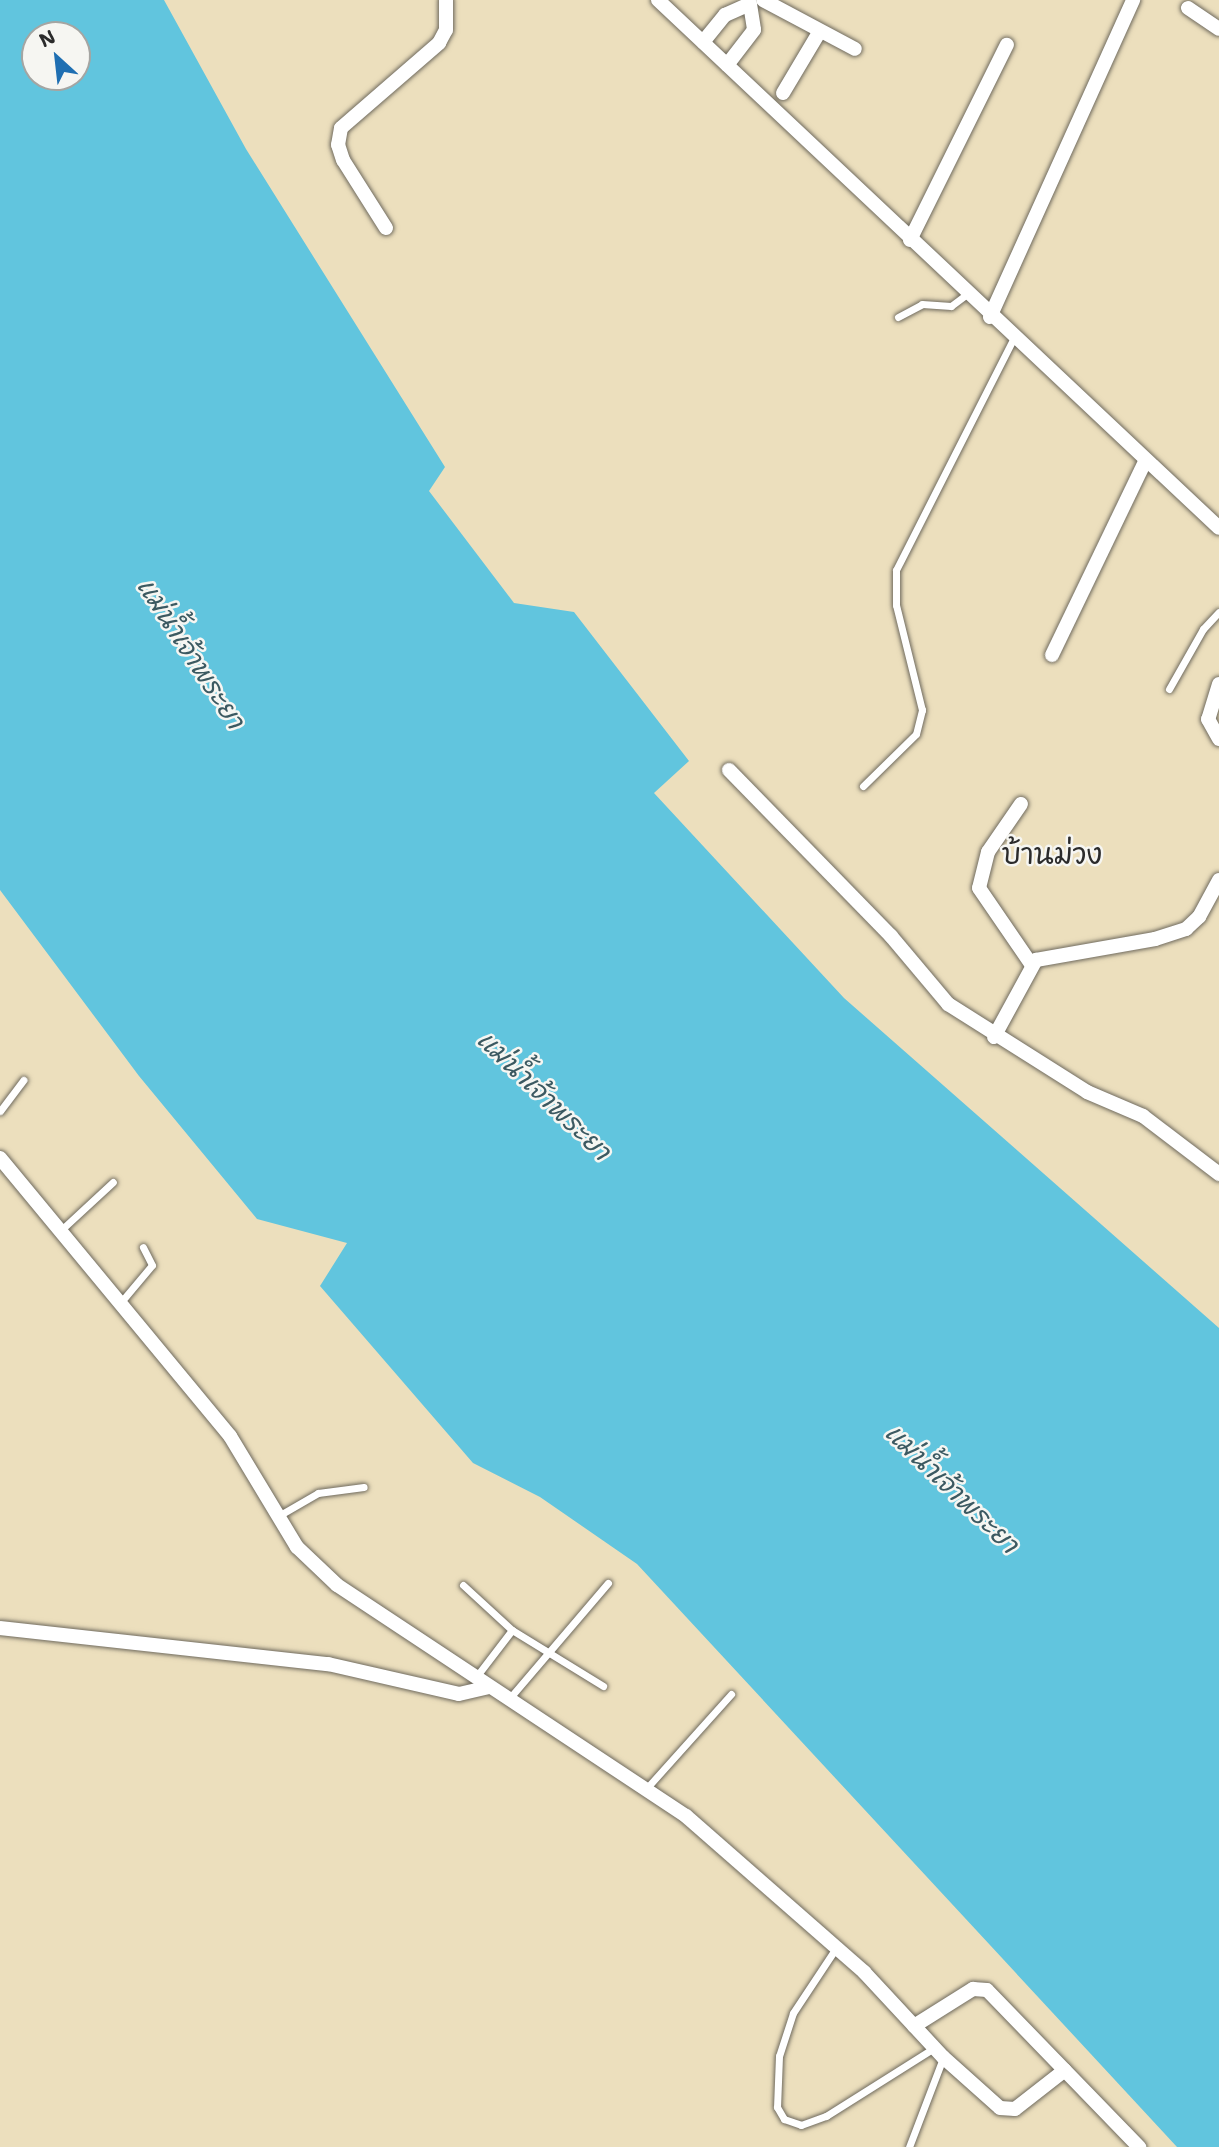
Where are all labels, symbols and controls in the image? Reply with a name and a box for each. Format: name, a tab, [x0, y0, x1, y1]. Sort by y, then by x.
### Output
north arrow	[21, 21, 91, 91]
text: N	[35, 24, 60, 53]
water label: แม่น้ำเจ้าพระยา	[131, 572, 251, 734]
district label: บ้านม่วง	[1002, 837, 1102, 871]
water label: แม่น้ำเจ้าพระยา	[471, 1024, 617, 1166]
water label: แม่น้ำเจ้าพระยา	[879, 1417, 1025, 1559]

